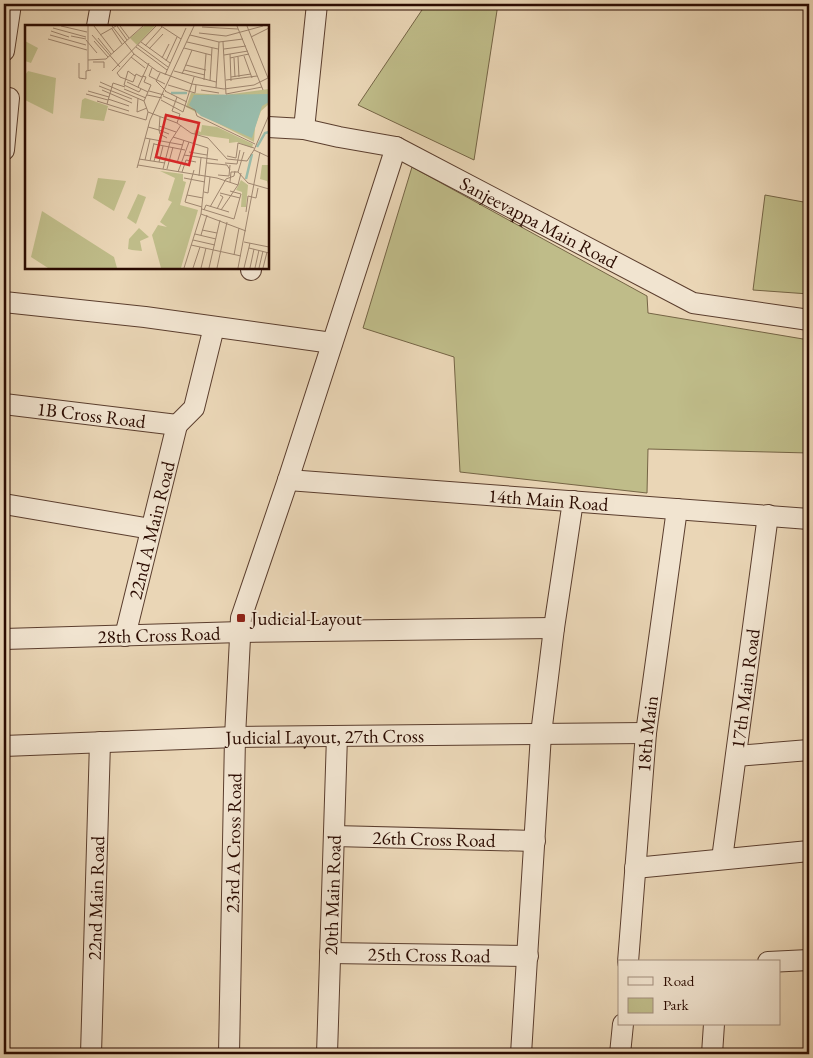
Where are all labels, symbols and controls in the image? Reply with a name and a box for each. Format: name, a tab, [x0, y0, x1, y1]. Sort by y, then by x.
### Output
inset map	[25, 25, 269, 269]
street label: Sanjeevappa Main Road	[456, 170, 622, 274]
street label: 1B Cross Road	[36, 396, 147, 434]
street label: 22nd A Main Road	[122, 458, 180, 602]
street label: 14th Main Road	[487, 483, 610, 516]
place label: Judicial Layout	[249, 606, 362, 631]
marker: Judicial Layout	[235, 612, 247, 624]
street label: 28th Cross Road	[97, 620, 221, 649]
street label: 17th Main Road	[724, 627, 765, 750]
street label: 18th Main	[630, 694, 664, 773]
street label: Judicial Layout, 27th Cross	[223, 723, 424, 750]
street label: 23rd A Cross Road	[219, 772, 247, 913]
street label: 26th Cross Road	[372, 824, 496, 853]
street label: 20th Main Road	[318, 834, 346, 956]
street label: 22nd Main Road	[81, 835, 110, 961]
street label: 25th Cross Road	[367, 941, 491, 968]
legend	[618, 960, 780, 1026]
text: Road	[663, 971, 695, 990]
text: Park	[663, 995, 690, 1014]

